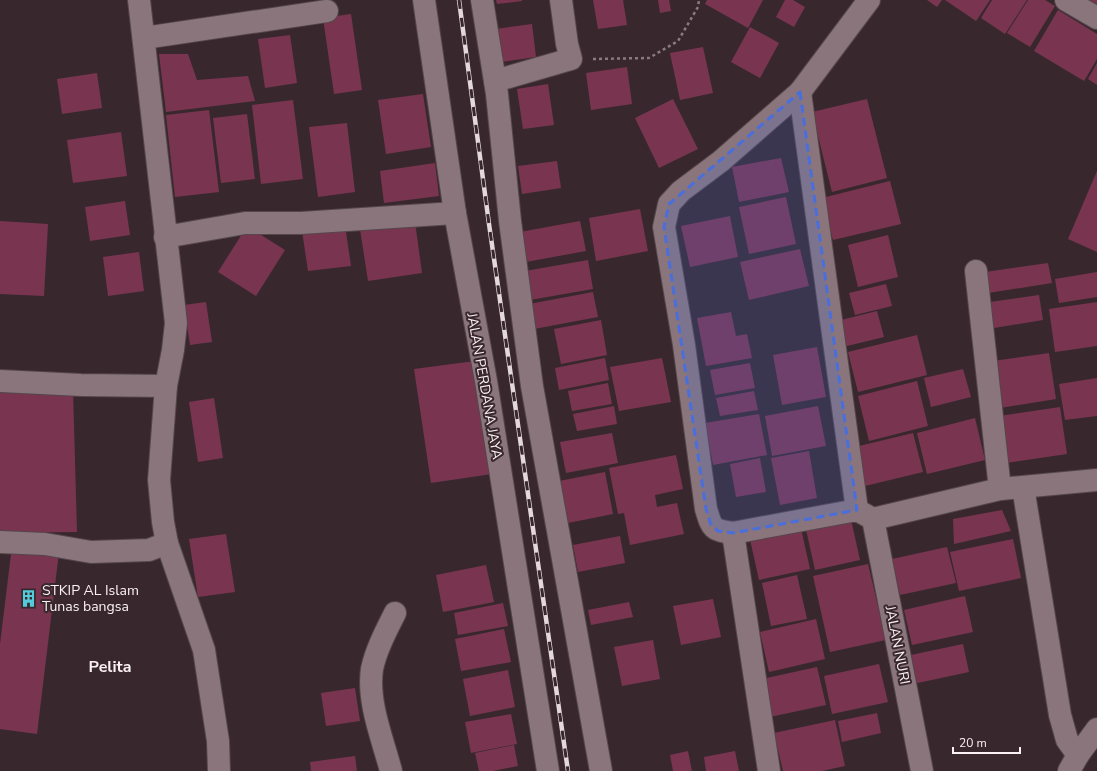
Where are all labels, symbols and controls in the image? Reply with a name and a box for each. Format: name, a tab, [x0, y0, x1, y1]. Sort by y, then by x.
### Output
street label: JALAN PERDANA JAYA	[462, 310, 507, 461]
place label: STKIP AL Islam Tunas bangsa	[42, 581, 139, 616]
building icon: STKIP AL Islam Tunas bangsa	[19, 588, 39, 608]
street label: JALAN NURI	[880, 603, 914, 686]
district label: Pelita	[89, 656, 131, 678]
scale bar	[953, 729, 1020, 755]
text: 20 m	[959, 735, 987, 751]

